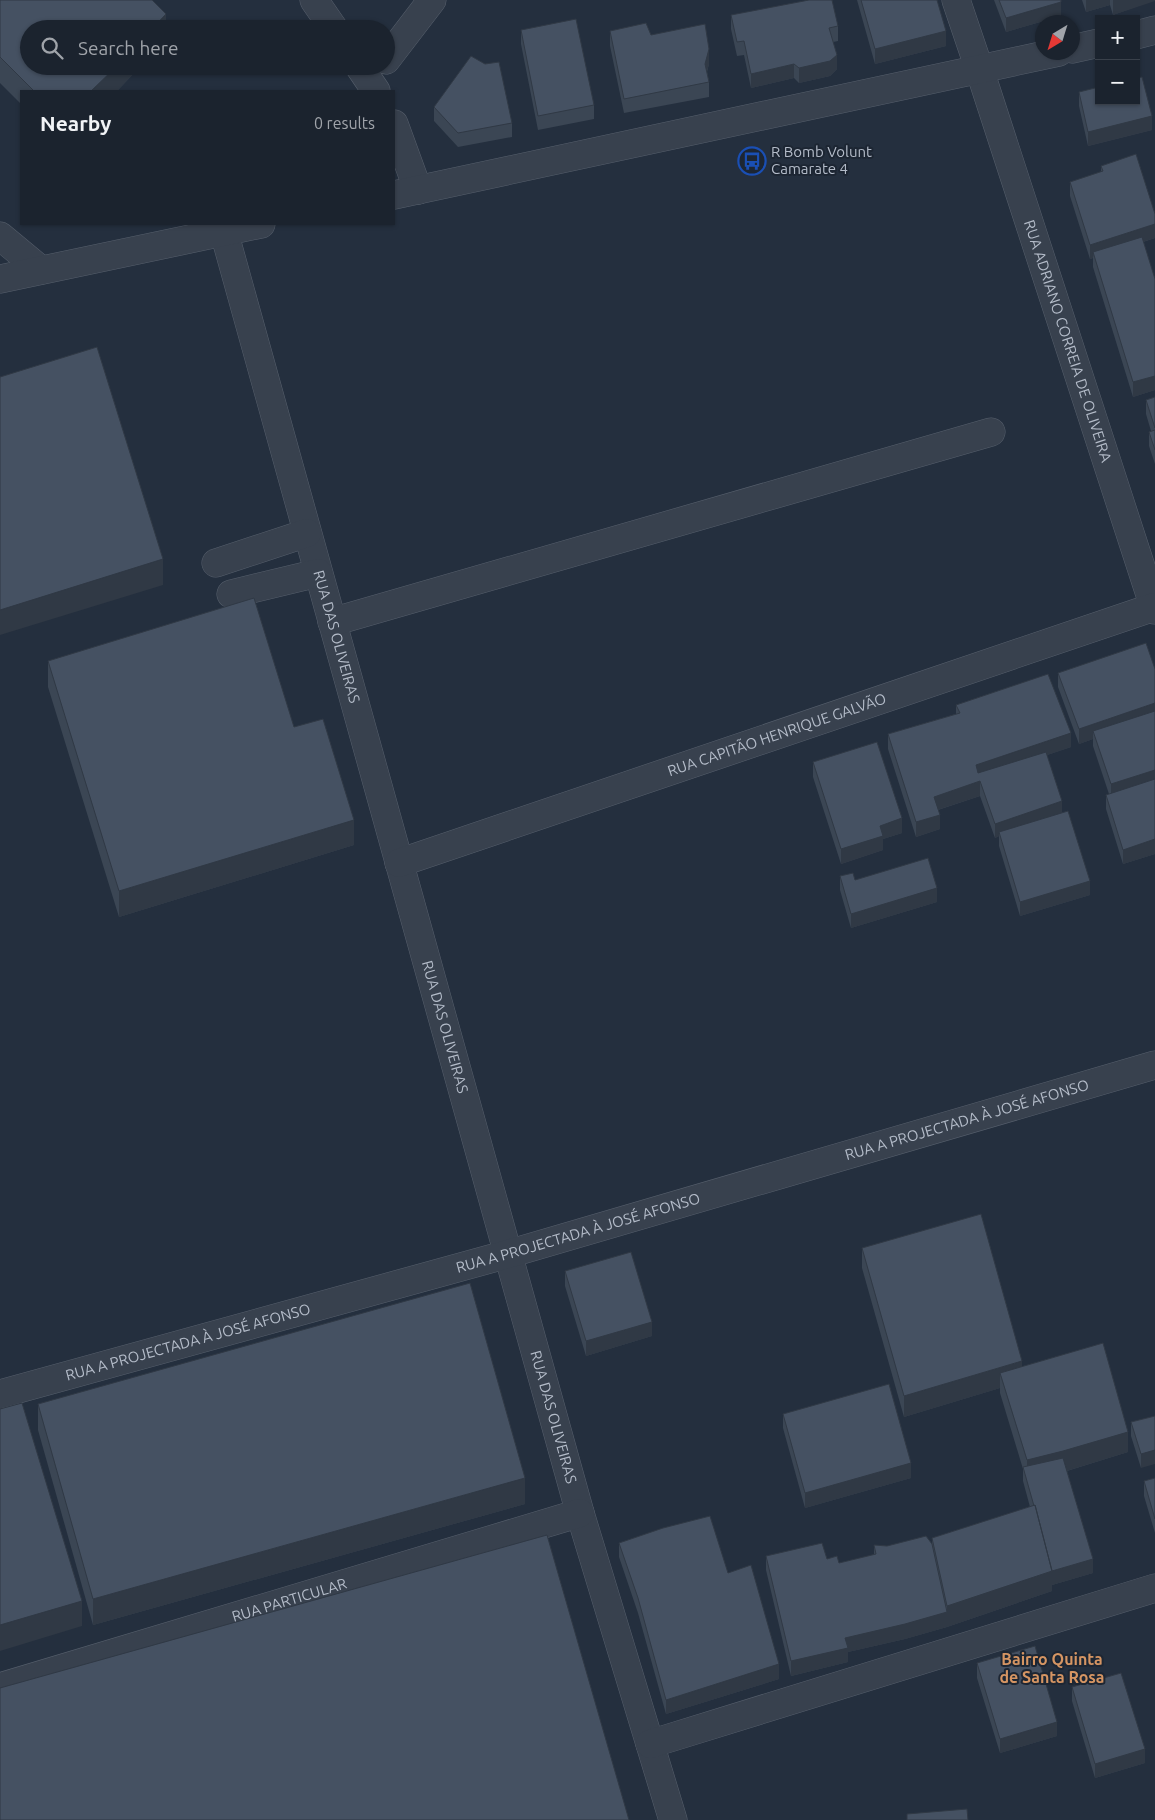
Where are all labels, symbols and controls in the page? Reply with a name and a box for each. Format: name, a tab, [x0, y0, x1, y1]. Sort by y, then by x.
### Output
north arrow	[1035, 15, 1080, 60]
map controls	[1095, 15, 1140, 105]
button: +	[1095, 15, 1140, 60]
search box	[20, 20, 395, 75]
icon: search	[38, 34, 66, 62]
text: Search here	[78, 37, 178, 59]
button: −	[1095, 60, 1140, 105]
text: Nearby	[40, 111, 111, 135]
text: 0 results	[314, 114, 375, 132]
place label: R Bomb Volunt Camarate 4	[771, 143, 872, 177]
bus stop icon: R Bomb Volunt Camarate 4	[737, 146, 767, 176]
street label: RUA ADRIANO CORREIA DE OLIVEIRA	[1021, 218, 1116, 465]
street label: RUA DAS OLIVEIRAS	[310, 568, 364, 705]
street label: RUA CAPITÃO HENRIQUE GALVÃO	[665, 689, 888, 779]
street label: RUA DAS OLIVEIRAS	[419, 958, 472, 1095]
street label: RUA A PROJECTADA À JOSÉ AFONSO	[843, 1076, 1091, 1163]
street label: RUA A PROJECTADA À JOSÉ AFONSO	[454, 1189, 702, 1276]
street label: RUA A PROJECTADA À JOSÉ AFONSO	[64, 1300, 312, 1384]
street label: RUA DAS OLIVEIRAS	[527, 1349, 580, 1485]
street label: RUA PARTICULAR	[230, 1574, 349, 1625]
district label: Bairro Quinta de Santa Rosa	[999, 1650, 1105, 1686]

